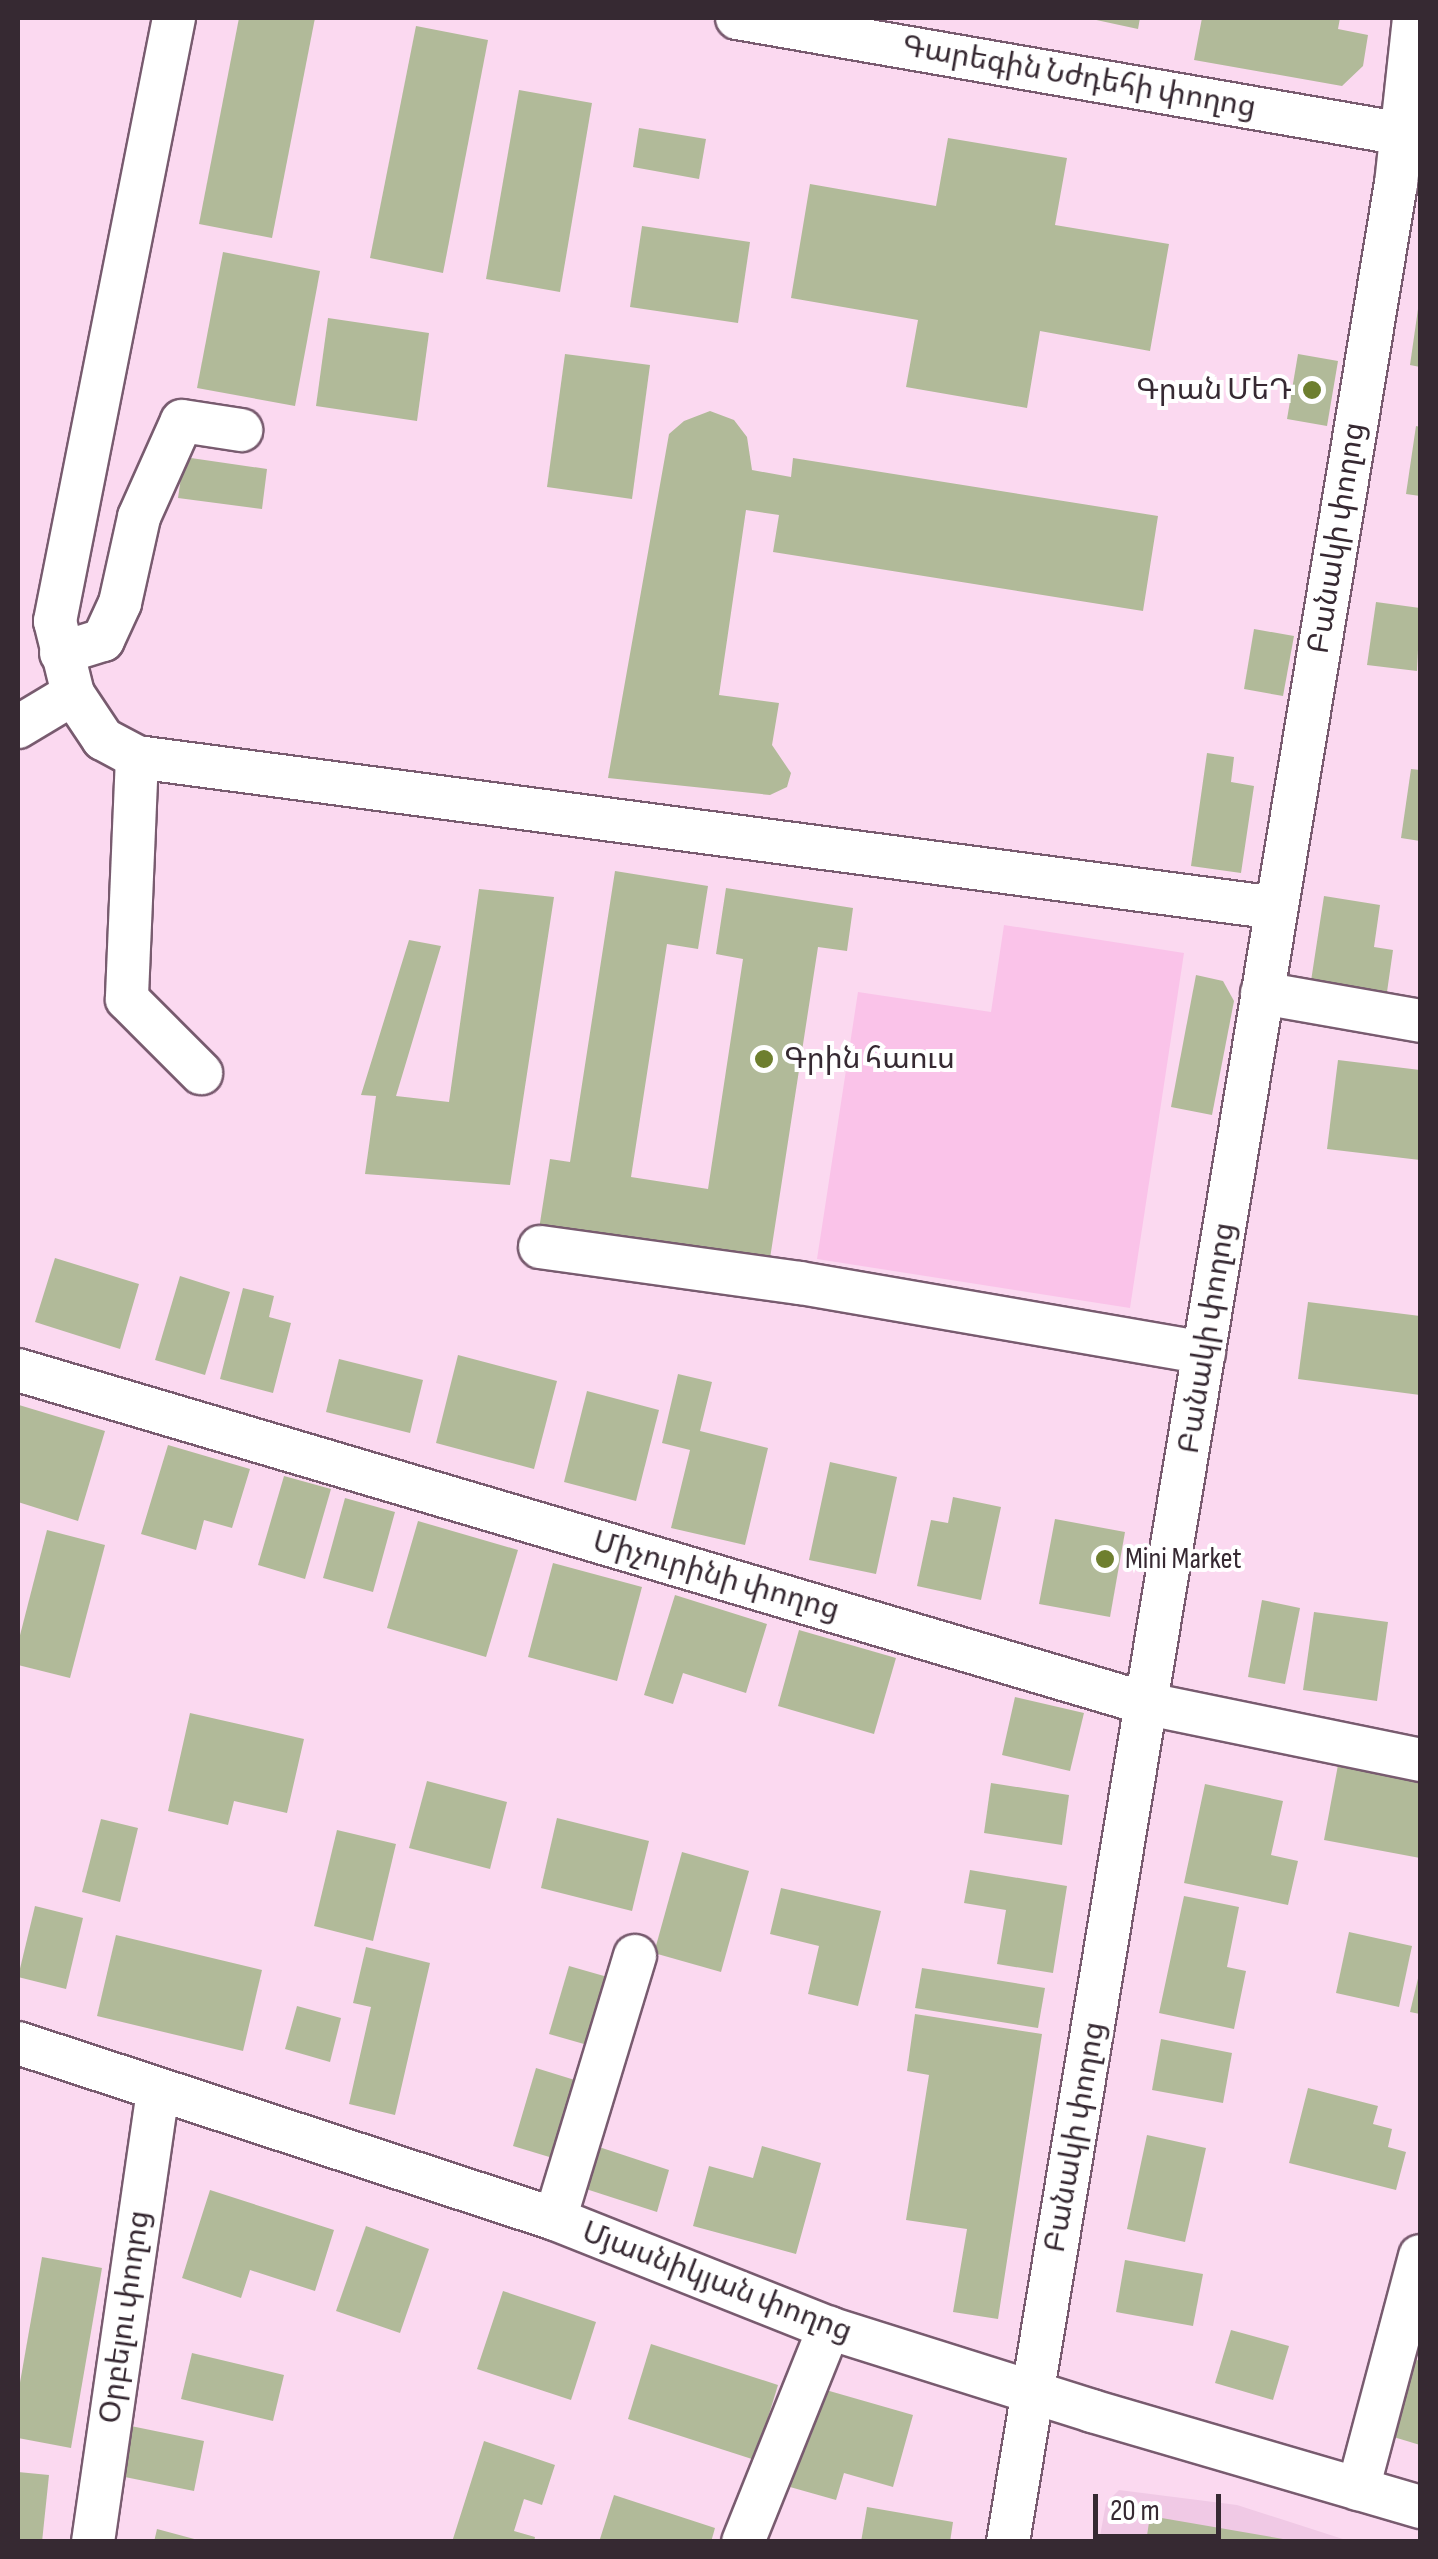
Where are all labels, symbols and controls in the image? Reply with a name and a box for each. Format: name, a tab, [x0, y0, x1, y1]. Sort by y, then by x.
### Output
street label: Գարեգին Նժդեհի փողոց	[899, 28, 1259, 126]
place label: Գրան ՄեԴ	[1136, 372, 1292, 408]
marker: Գրան ՄեԴ	[1301, 379, 1323, 401]
street label: Բանակի փողոց	[1301, 420, 1373, 656]
place label: Գրին հաուս	[784, 1041, 955, 1077]
marker: Գրին հաուս	[753, 1048, 775, 1070]
street label: Բանակի փողոց	[1171, 1220, 1243, 1456]
street label: Միչուրինի փողոց	[589, 1524, 843, 1628]
place label: Mini Market	[1125, 1541, 1242, 1577]
marker: Mini Market	[1094, 1548, 1116, 1570]
street label: Բանակի փողոց	[1037, 2019, 1113, 2255]
street label: Օրբելու փողոց	[92, 2208, 158, 2426]
street label: Մյասնիկյան փողոց	[577, 2214, 857, 2350]
scale bar	[1098, 2474, 1226, 2536]
text: 20 m	[1110, 2493, 1160, 2529]

